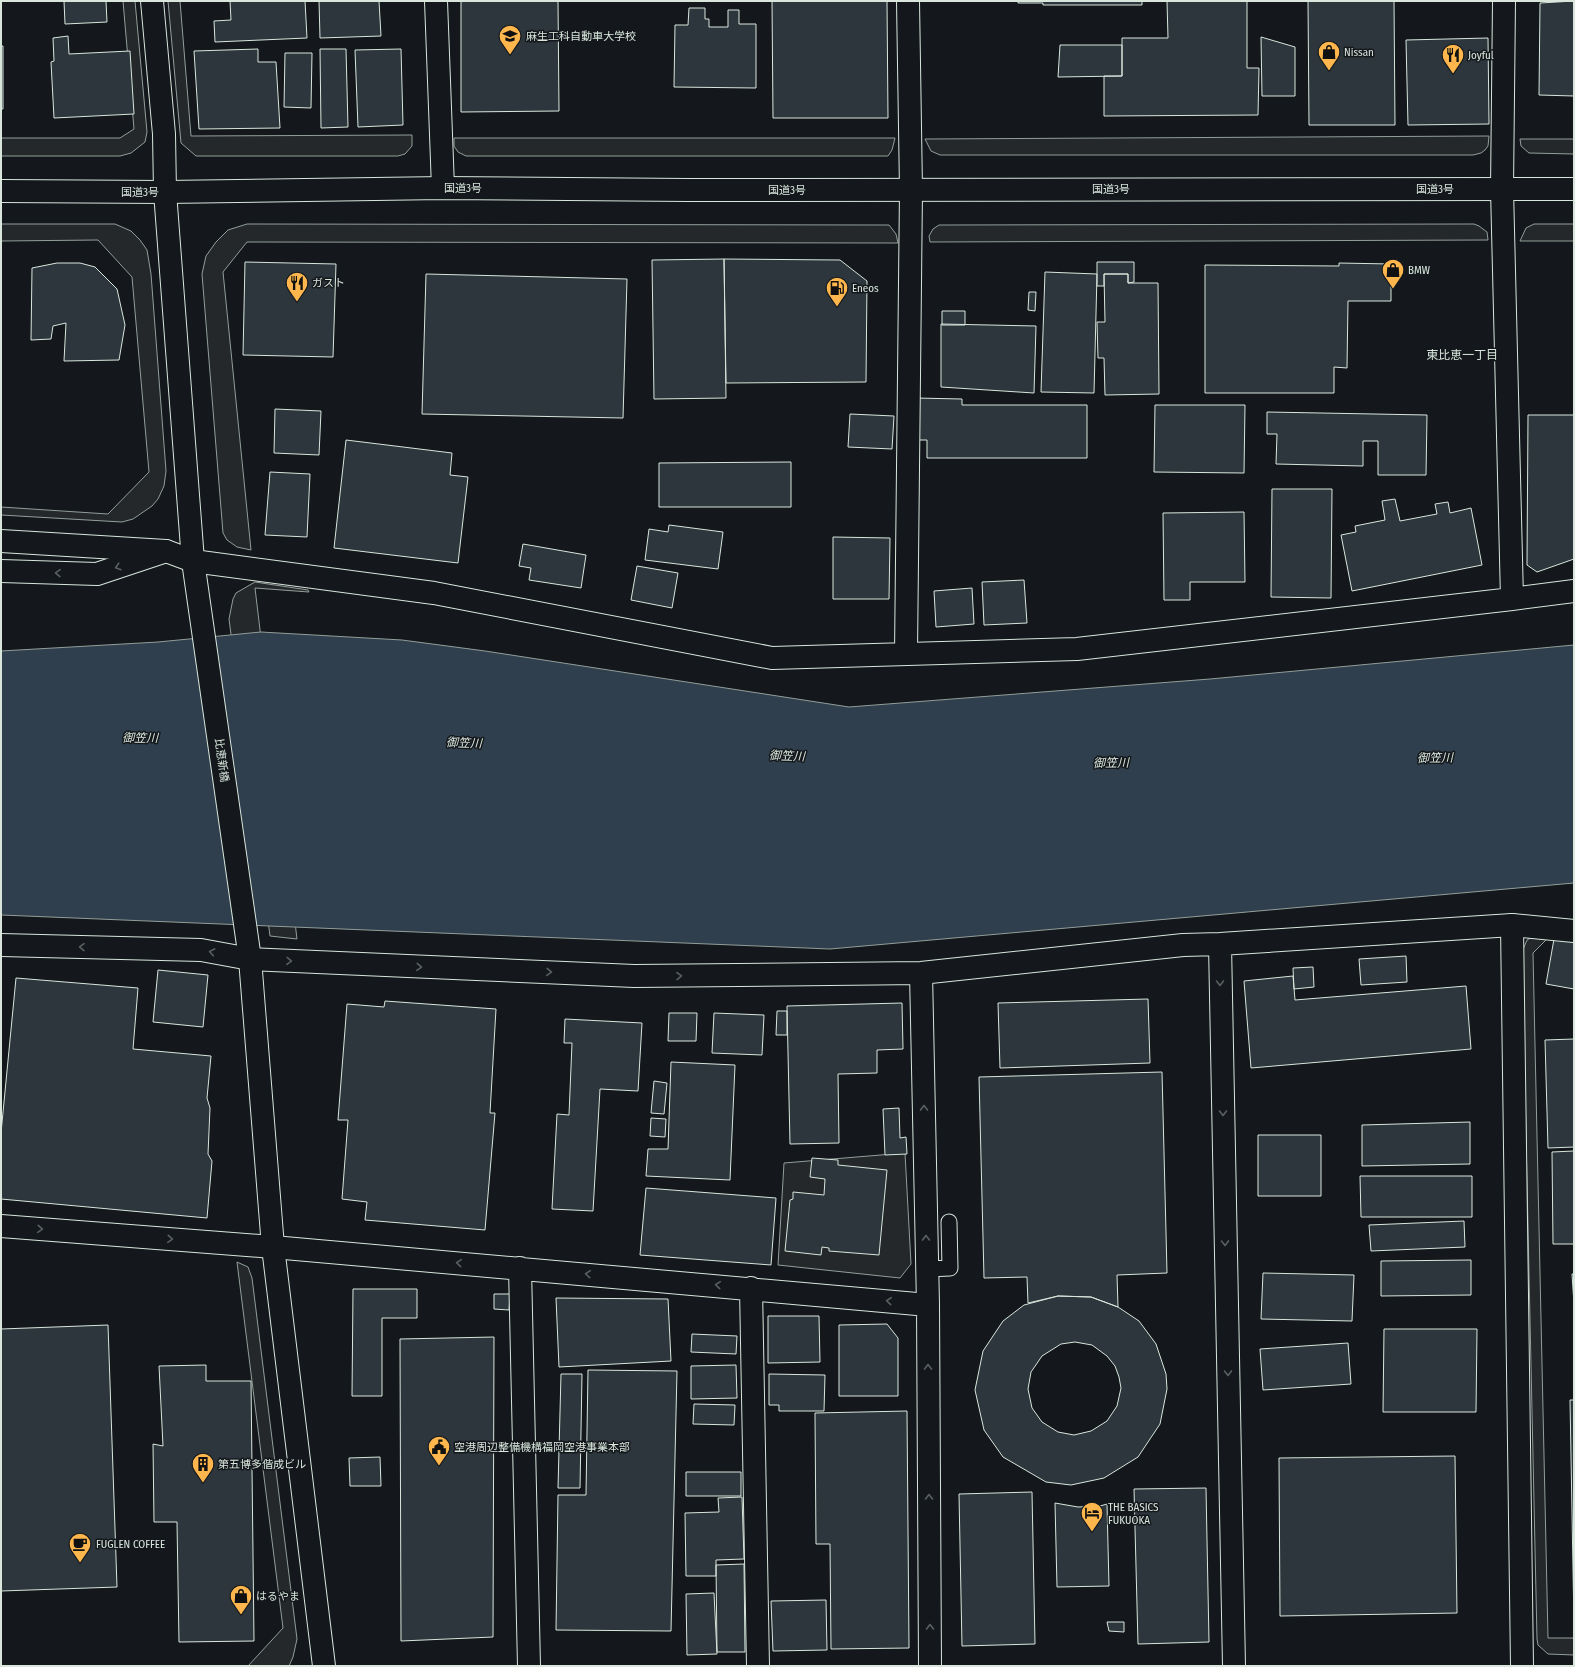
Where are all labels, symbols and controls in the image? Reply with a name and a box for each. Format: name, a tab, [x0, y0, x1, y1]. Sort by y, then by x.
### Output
school or university icon: 麻生工科自動車大学校	[497, 23, 523, 56]
place label: 麻生工科自動車大学校	[526, 30, 636, 43]
shop icon: Nissan	[1316, 39, 1342, 72]
restaurant icon: Joyful	[1440, 42, 1466, 75]
place label: Nissan	[1344, 46, 1374, 59]
place label: Joyful	[1468, 49, 1494, 62]
street label: 国道3号	[444, 182, 482, 195]
street label: 国道3号	[1092, 183, 1130, 196]
street label: 国道3号	[1416, 183, 1454, 196]
street label: 国道3号	[768, 184, 806, 197]
street label: 国道3号	[121, 186, 159, 199]
shop icon: BMW	[1380, 257, 1406, 290]
place label: BMW	[1408, 264, 1430, 277]
restaurant icon: ガスト	[284, 270, 310, 303]
fuel station icon: Eneos	[824, 275, 850, 308]
place label: ガスト	[312, 277, 345, 290]
place label: Eneos	[852, 282, 879, 295]
district label: 東比恵一丁目	[1426, 348, 1498, 362]
one-way arrow	[115, 562, 122, 571]
one-way arrow	[55, 569, 61, 577]
water label: 御笠川	[122, 731, 160, 745]
water label: 御笠川	[446, 735, 484, 751]
street label: 比恵新橋	[212, 737, 231, 783]
water label: 御笠川	[769, 748, 807, 764]
water label: 御笠川	[1417, 751, 1455, 765]
water label: 御笠川	[1093, 756, 1131, 770]
one-way arrow	[79, 942, 85, 951]
one-way arrow	[209, 948, 215, 957]
one-way arrow	[286, 957, 292, 965]
one-way arrow	[416, 962, 422, 971]
one-way arrow	[546, 968, 552, 977]
one-way arrow	[676, 972, 682, 980]
one-way arrow	[1216, 980, 1224, 986]
one-way arrow	[920, 1105, 928, 1111]
one-way arrow	[1219, 1110, 1227, 1116]
one-way arrow	[37, 1225, 43, 1234]
one-way arrow	[166, 1235, 173, 1244]
one-way arrow	[922, 1235, 931, 1241]
one-way arrow	[1221, 1240, 1230, 1246]
one-way arrow	[456, 1259, 462, 1268]
one-way arrow	[585, 1270, 591, 1279]
one-way arrow	[715, 1281, 721, 1290]
one-way arrow	[886, 1297, 892, 1306]
one-way arrow	[924, 1364, 932, 1370]
one-way arrow	[1224, 1370, 1232, 1376]
public building icon: 空港周辺整備機構福岡空港事業本部	[426, 1434, 452, 1467]
place label: 空港周辺整備機構福岡空港事業本部	[454, 1441, 630, 1454]
building icon: 第五博多偕成ビル	[190, 1451, 216, 1484]
place label: 第五博多偕成ビル	[218, 1458, 306, 1471]
one-way arrow	[925, 1494, 933, 1500]
hotel icon: THE BASICS FUKUOKA	[1079, 1500, 1105, 1533]
place label: THE BASICS FUKUOKA	[1108, 1501, 1159, 1527]
cafe icon: FUGLEN COFFEE	[67, 1531, 93, 1564]
place label: FUGLEN COFFEE	[96, 1538, 165, 1551]
shop icon: はるやま	[228, 1583, 254, 1616]
place label: はるやま	[256, 1590, 300, 1603]
one-way arrow	[926, 1624, 934, 1630]

